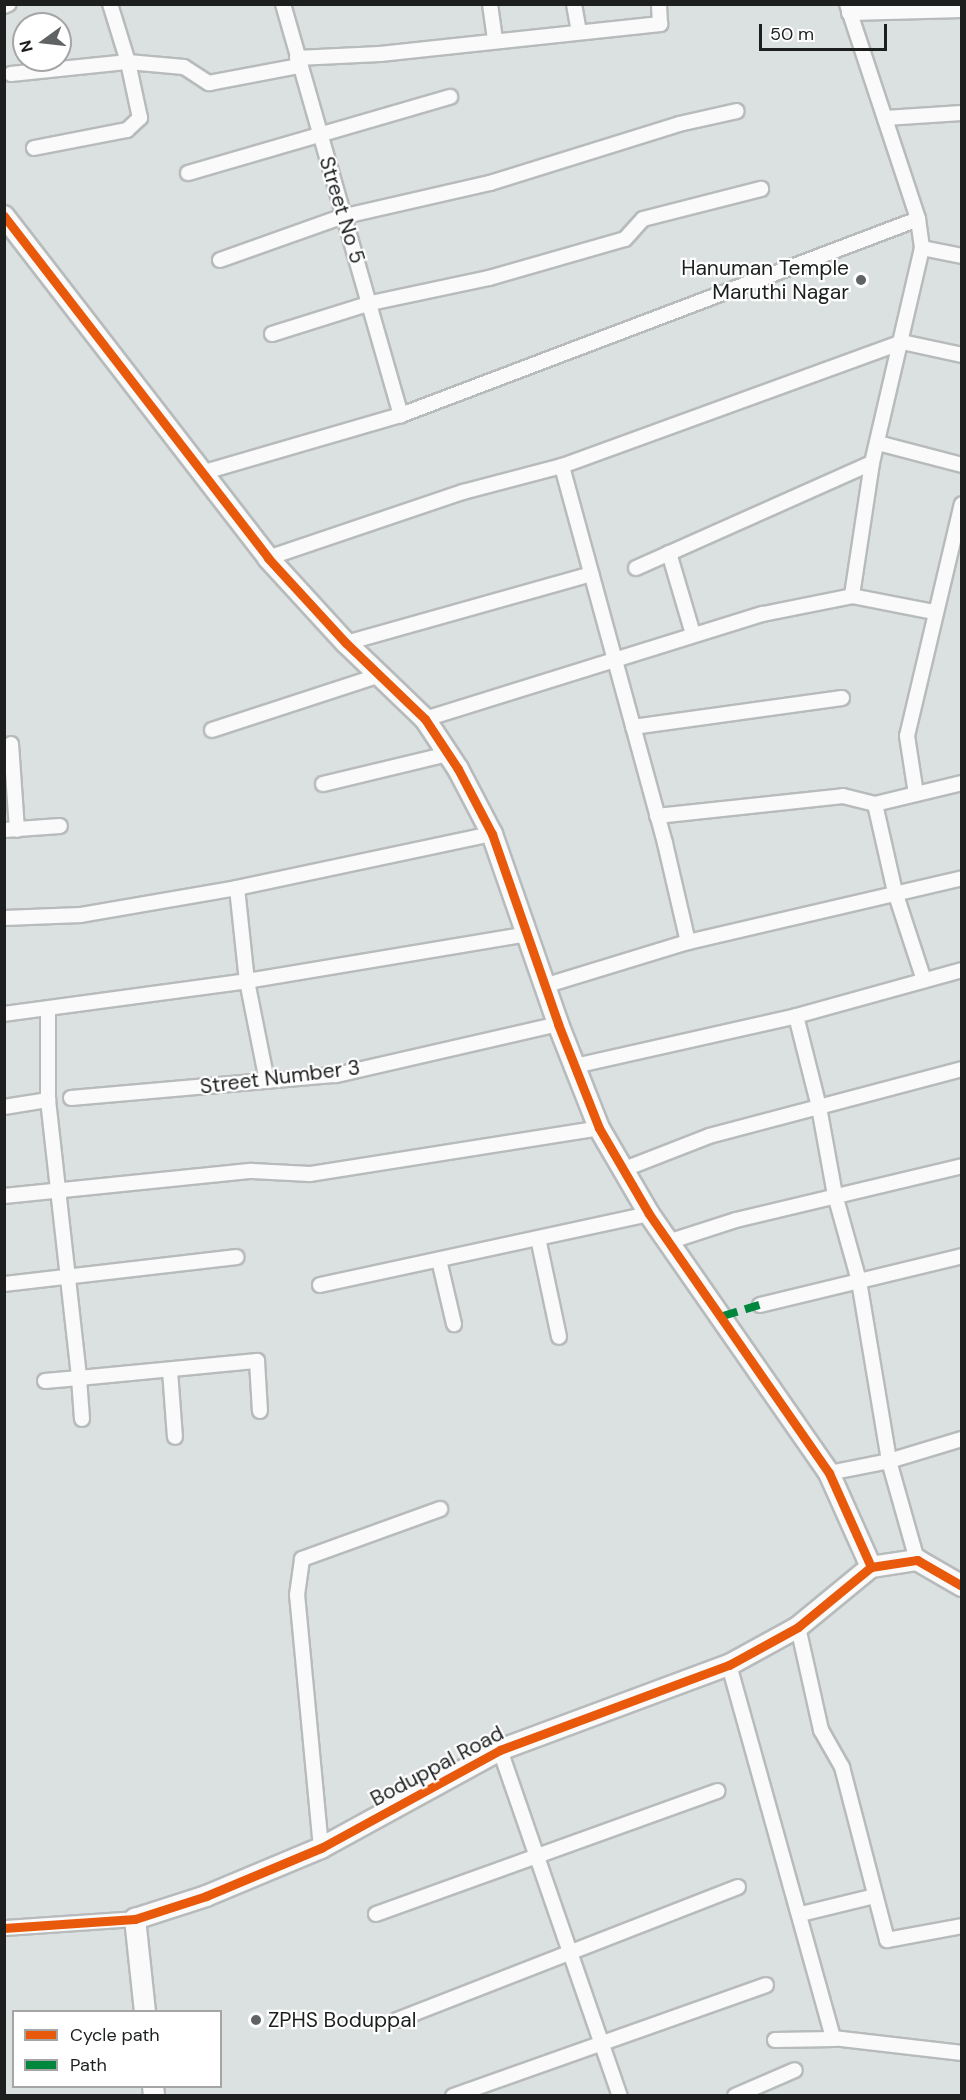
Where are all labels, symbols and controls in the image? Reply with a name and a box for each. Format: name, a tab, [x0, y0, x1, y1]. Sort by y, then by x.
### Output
north arrow	[12, 12, 72, 72]
scale bar	[762, 12, 890, 50]
text: 50 m	[770, 22, 814, 46]
text: N	[14, 38, 38, 55]
street label: Street No 5	[314, 153, 370, 267]
place label: Hanuman Temple Maruthi Nagar	[681, 255, 849, 305]
marker: Hanuman Temple Maruthi Nagar	[854, 273, 868, 287]
street label: Street Number 3	[198, 1055, 362, 1099]
street label: Boduppal Road	[366, 1720, 508, 1812]
place label: ZPHS Boduppal	[268, 2007, 416, 2033]
legend	[12, 2010, 222, 2088]
marker: ZPHS Boduppal	[249, 2013, 263, 2027]
text: Cycle path	[70, 2023, 160, 2047]
text: Path	[70, 2053, 107, 2077]

